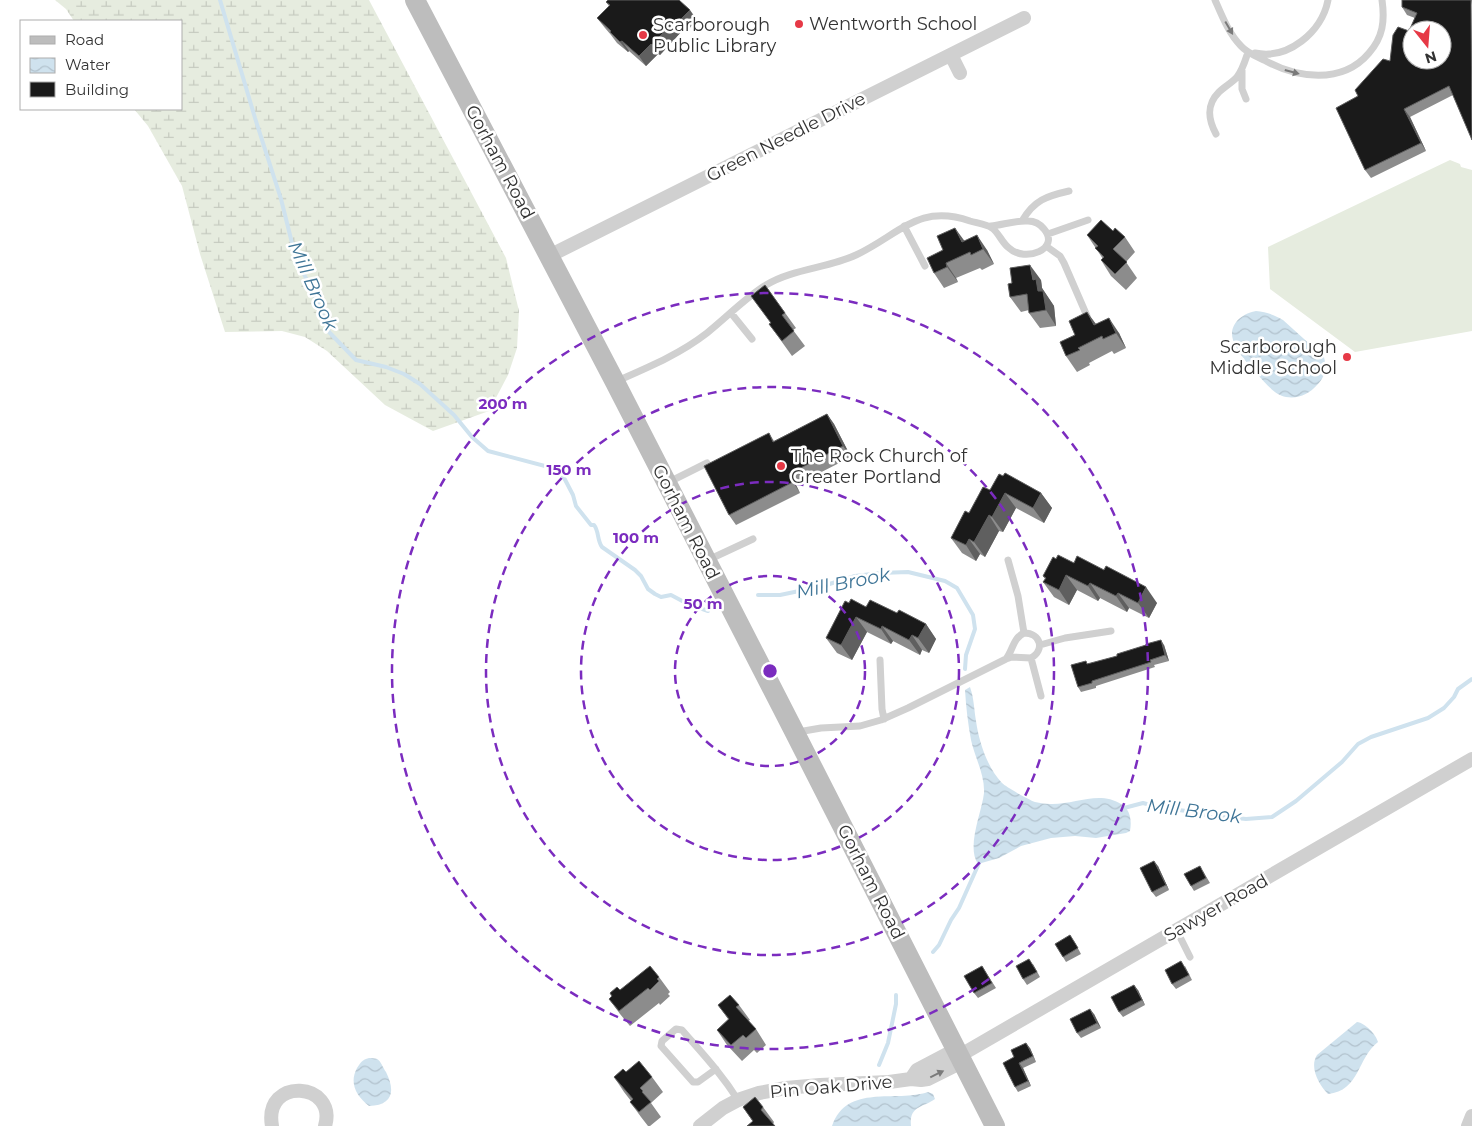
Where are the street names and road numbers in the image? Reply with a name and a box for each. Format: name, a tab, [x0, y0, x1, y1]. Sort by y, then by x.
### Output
street label: Green Needle Drive	[703, 87, 869, 187]
street label: Gorham Road	[461, 101, 539, 223]
street label: Gorham Road	[648, 461, 724, 583]
street label: Gorham Road	[833, 821, 909, 943]
street label: Sawyer Road	[1160, 869, 1272, 947]
street label: Pin Oak Drive	[769, 1071, 893, 1103]

